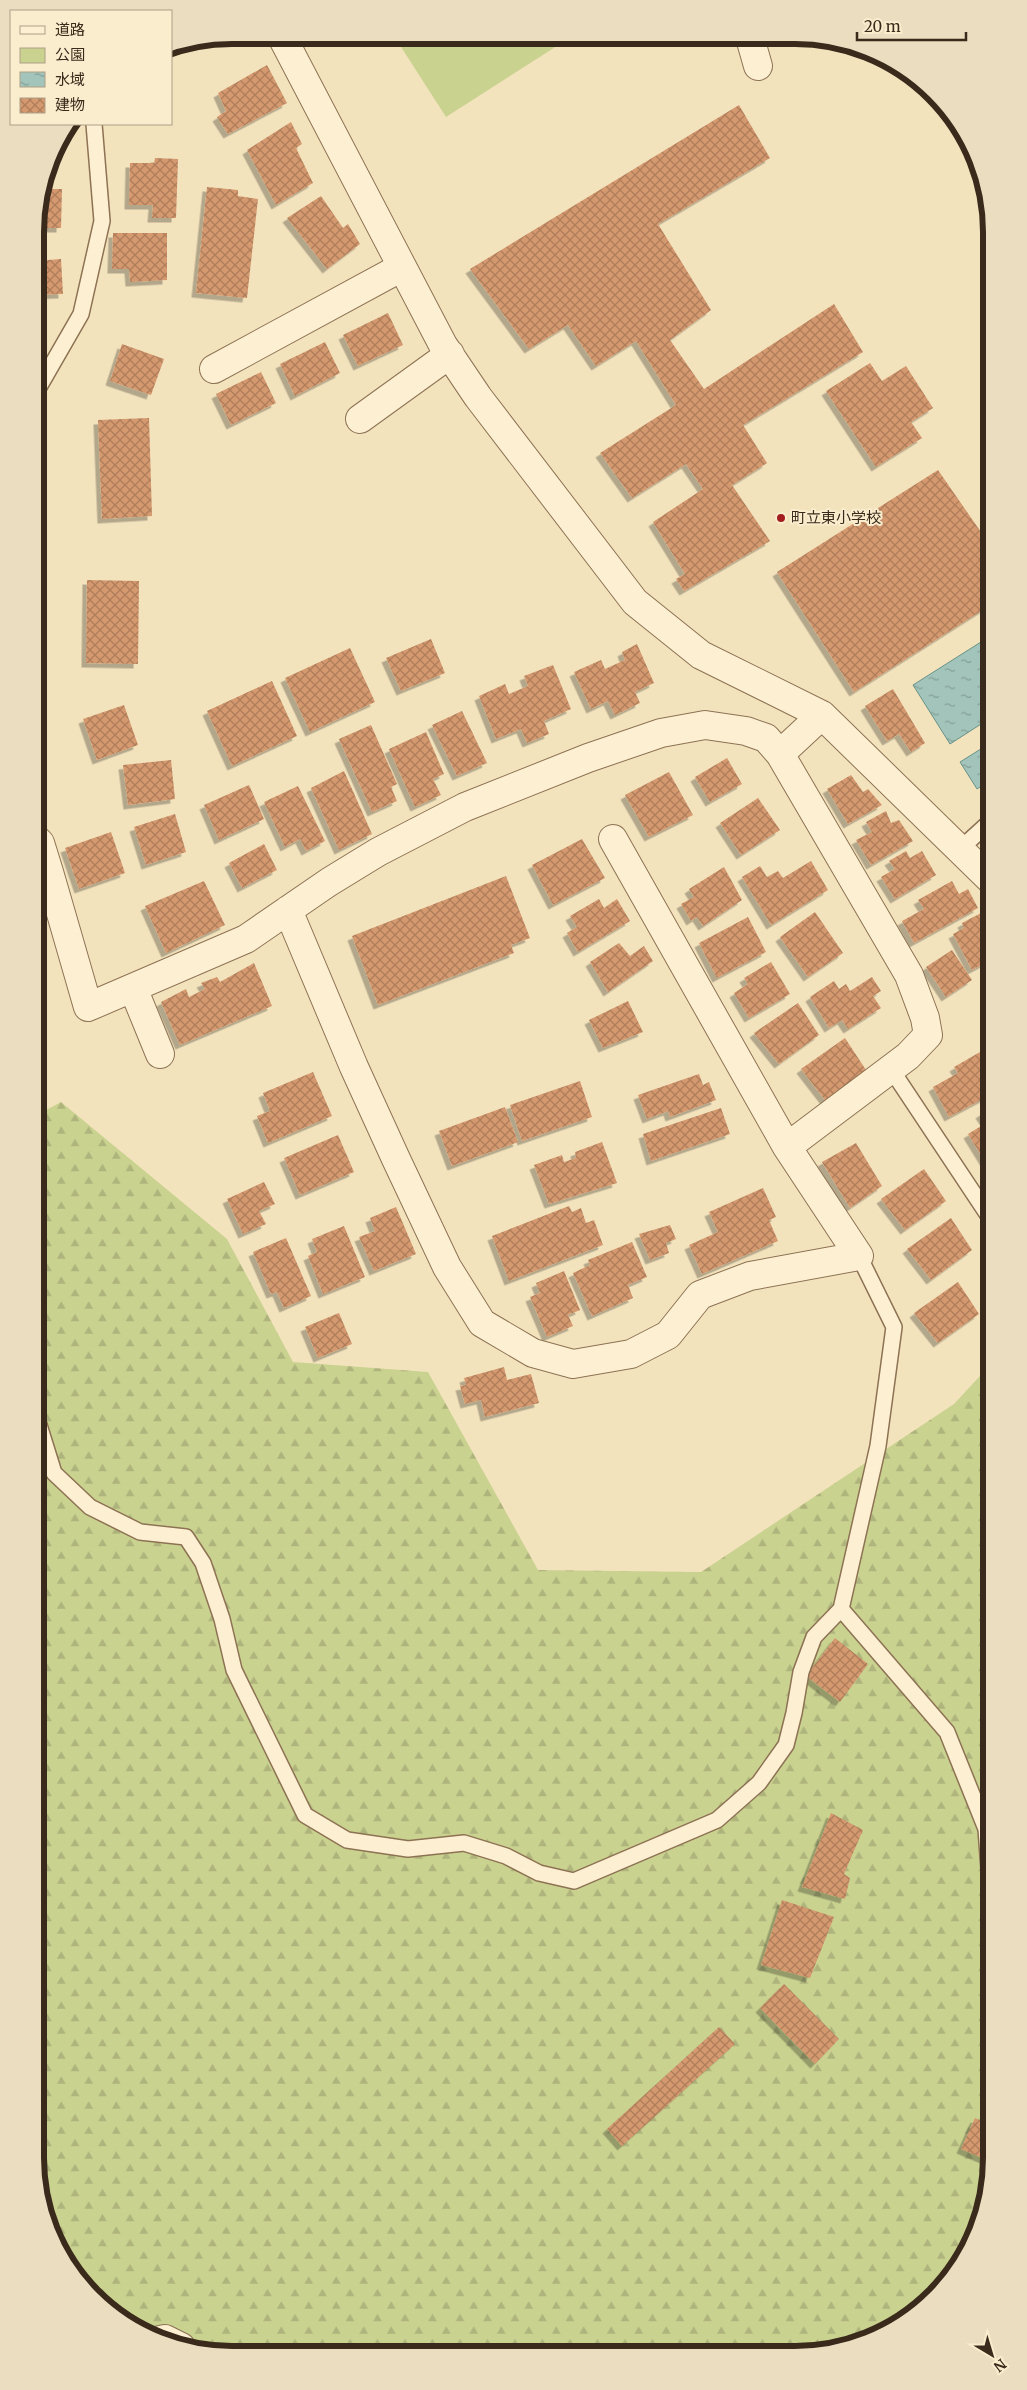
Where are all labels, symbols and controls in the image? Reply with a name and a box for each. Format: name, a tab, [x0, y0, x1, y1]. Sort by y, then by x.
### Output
legend	[10, 10, 172, 125]
scale bar	[857, 10, 966, 42]
text: 20 m	[864, 17, 901, 36]
text: 道路	[55, 20, 85, 39]
text: 公園	[55, 45, 85, 64]
text: 水域	[55, 70, 85, 89]
text: 建物	[55, 95, 85, 114]
place label: 町立東小学校	[791, 508, 881, 527]
marker: 町立東小学校	[775, 512, 787, 524]
north arrow	[967, 2330, 1017, 2380]
text: N	[990, 2355, 1010, 2376]

